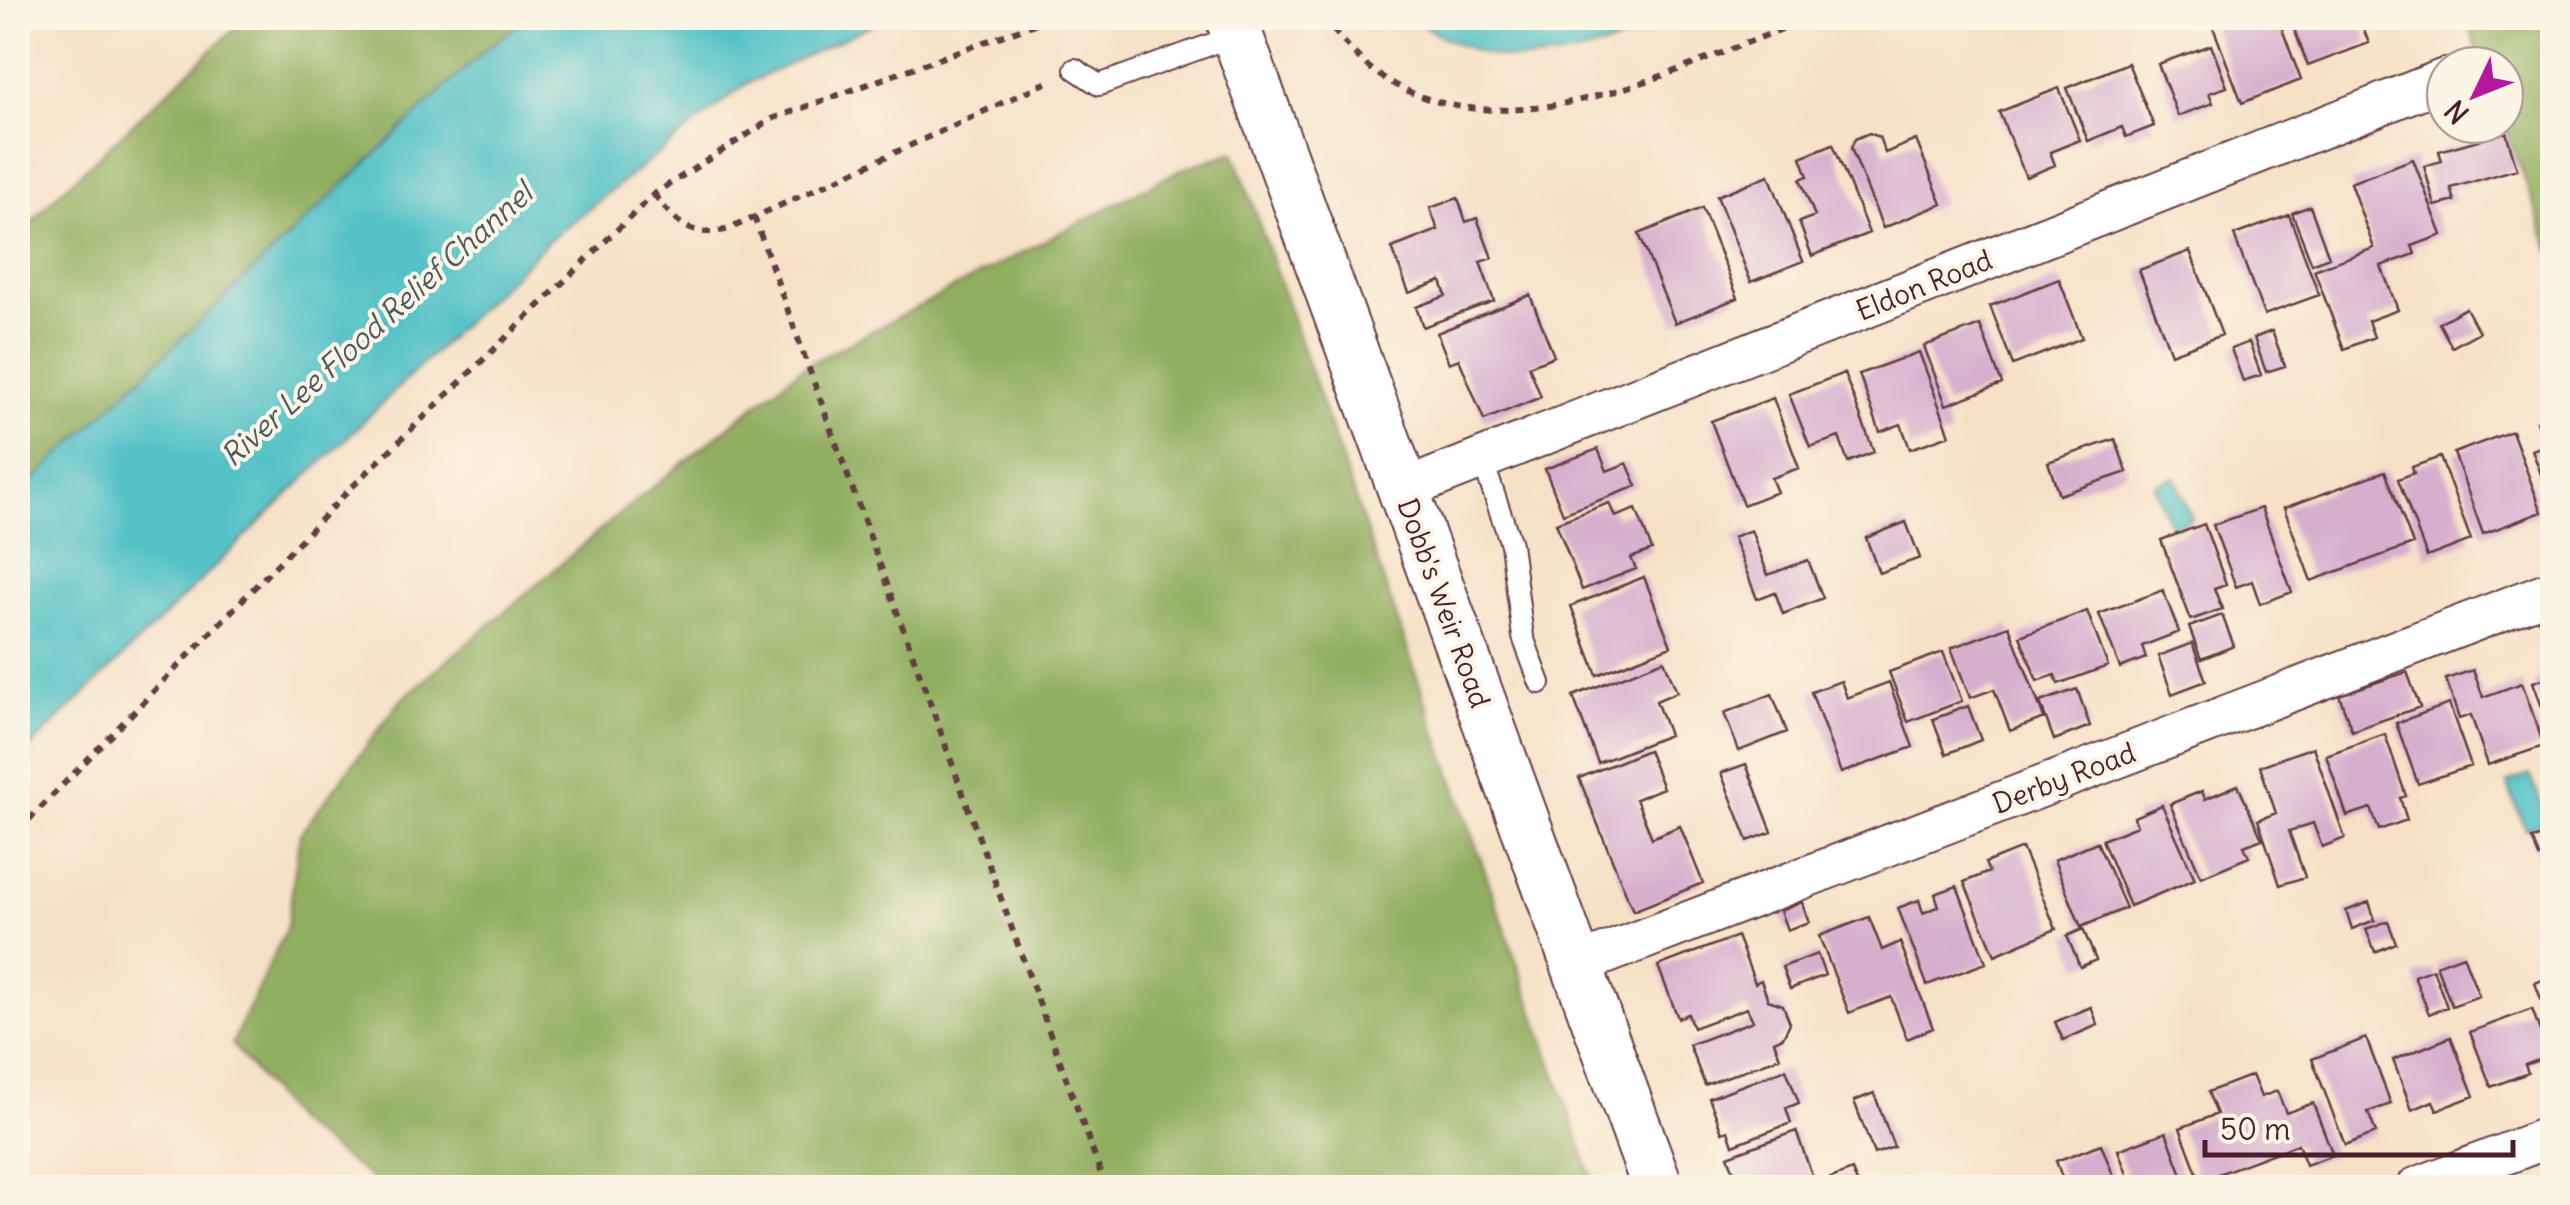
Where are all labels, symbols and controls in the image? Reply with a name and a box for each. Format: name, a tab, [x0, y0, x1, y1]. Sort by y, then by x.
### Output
north arrow	[2425, 45, 2525, 145]
text: N	[2437, 93, 2476, 131]
water label: River Lee Flood Relief Channel	[213, 171, 543, 474]
street label: Eldon Road	[1851, 241, 1997, 329]
street label: Dobb's Weir Road	[1389, 493, 1499, 713]
street label: Derby Road	[1988, 734, 2140, 822]
scale bar	[2205, 1095, 2512, 1157]
text: 50 m	[2220, 1110, 2290, 1148]

